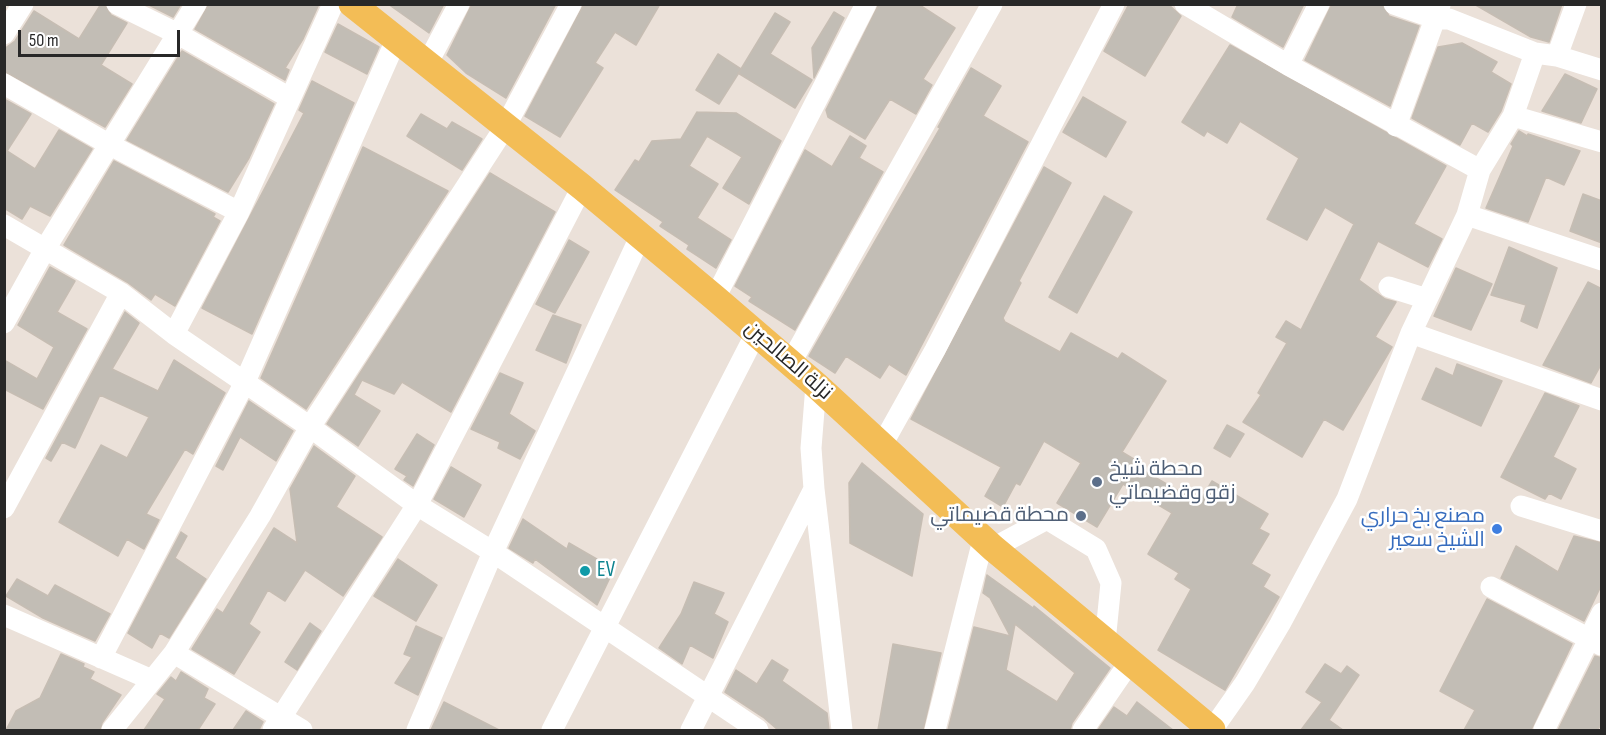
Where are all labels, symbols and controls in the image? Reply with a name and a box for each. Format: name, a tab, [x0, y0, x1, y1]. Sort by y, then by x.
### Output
scale bar	[21, 18, 183, 56]
text: 50 m	[29, 30, 59, 51]
street label: نزلة الصالحين	[739, 316, 837, 406]
place label: محطة شيخ زقو وقضيماتي	[1109, 457, 1236, 507]
marker: محطة شيخ زقو وقضيماتي	[1090, 475, 1104, 489]
place label: محطة قضيماتي	[930, 503, 1069, 529]
place label: مصنع بخ حراري الشيخ سعير	[1361, 504, 1485, 554]
marker: محطة قضيماتي	[1074, 509, 1088, 523]
marker: مصنع بخ حراري الشيخ سعير	[1490, 522, 1504, 536]
place label: EV	[597, 558, 615, 584]
marker: EV	[578, 564, 592, 578]

